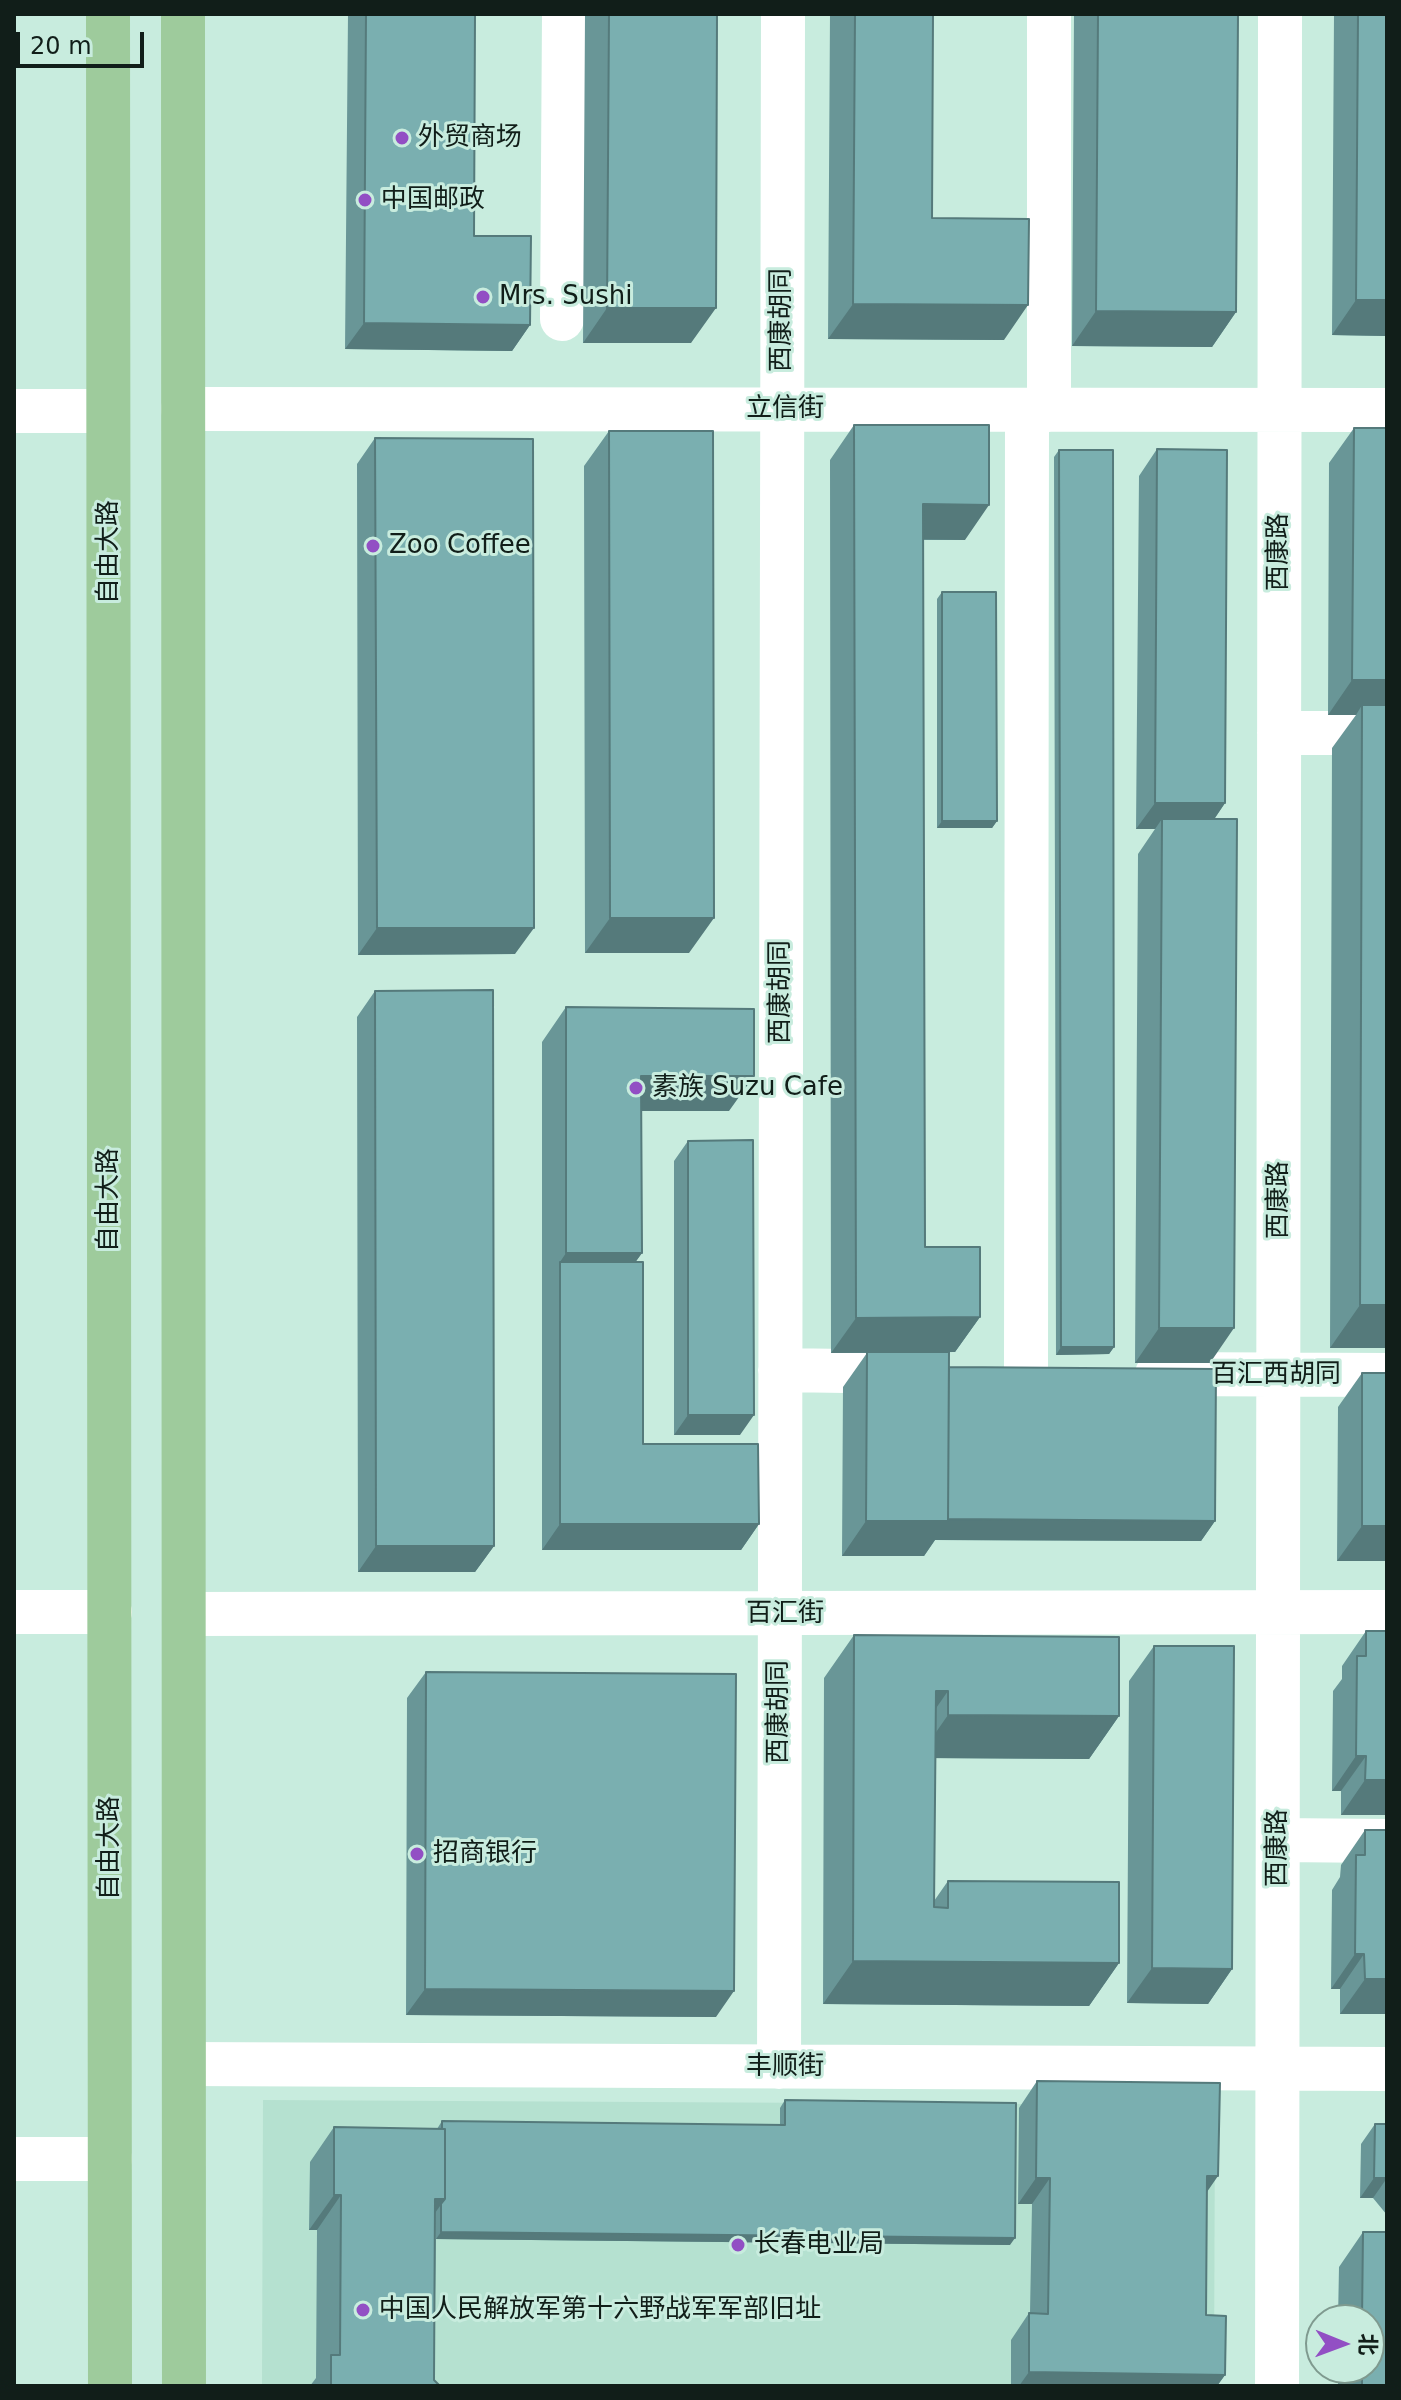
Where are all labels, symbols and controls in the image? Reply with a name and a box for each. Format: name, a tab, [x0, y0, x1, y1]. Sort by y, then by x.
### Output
scale bar	[20, 16, 148, 66]
text: 20 m	[30, 32, 92, 60]
place label: 外贸商场	[418, 122, 522, 154]
marker: 外贸商场	[393, 129, 411, 147]
place label: 中国邮政	[381, 184, 485, 216]
marker: 中国邮政	[356, 191, 374, 209]
street label: 西康胡同	[766, 268, 798, 372]
place label: Mrs. Sushi	[499, 281, 632, 313]
marker: Mrs. Sushi	[474, 288, 492, 306]
street label: 立信街	[746, 393, 824, 425]
street label: 自由大路	[93, 500, 125, 604]
street label: 西康路	[1263, 513, 1295, 591]
place label: Zoo Coffee	[389, 530, 531, 562]
marker: Zoo Coffee	[364, 537, 382, 555]
street label: 西康胡同	[765, 940, 797, 1044]
place label: 素族 Suzu Cafe	[652, 1072, 843, 1104]
marker: 素族 Suzu Cafe	[627, 1079, 645, 1097]
street label: 自由大路	[93, 1148, 125, 1252]
street label: 西康路	[1263, 1161, 1295, 1239]
street label: 百汇西胡同	[1211, 1359, 1341, 1391]
street label: 百汇街	[746, 1598, 824, 1630]
street label: 西康胡同	[763, 1660, 795, 1764]
street label: 自由大路	[94, 1796, 126, 1900]
street label: 西康路	[1262, 1809, 1294, 1887]
place label: 招商银行	[433, 1838, 537, 1870]
marker: 招商银行	[408, 1845, 426, 1863]
street label: 丰顺街	[746, 2051, 824, 2083]
place label: 长春电业局	[754, 2229, 884, 2261]
marker: 长春电业局	[729, 2236, 747, 2254]
place label: 中国人民解放军第十六野战军军部旧址	[379, 2294, 821, 2326]
marker: 中国人民解放军第十六野战军军部旧址	[354, 2301, 372, 2319]
north arrow	[1305, 2304, 1385, 2384]
text: 北	[1355, 2333, 1380, 2356]

